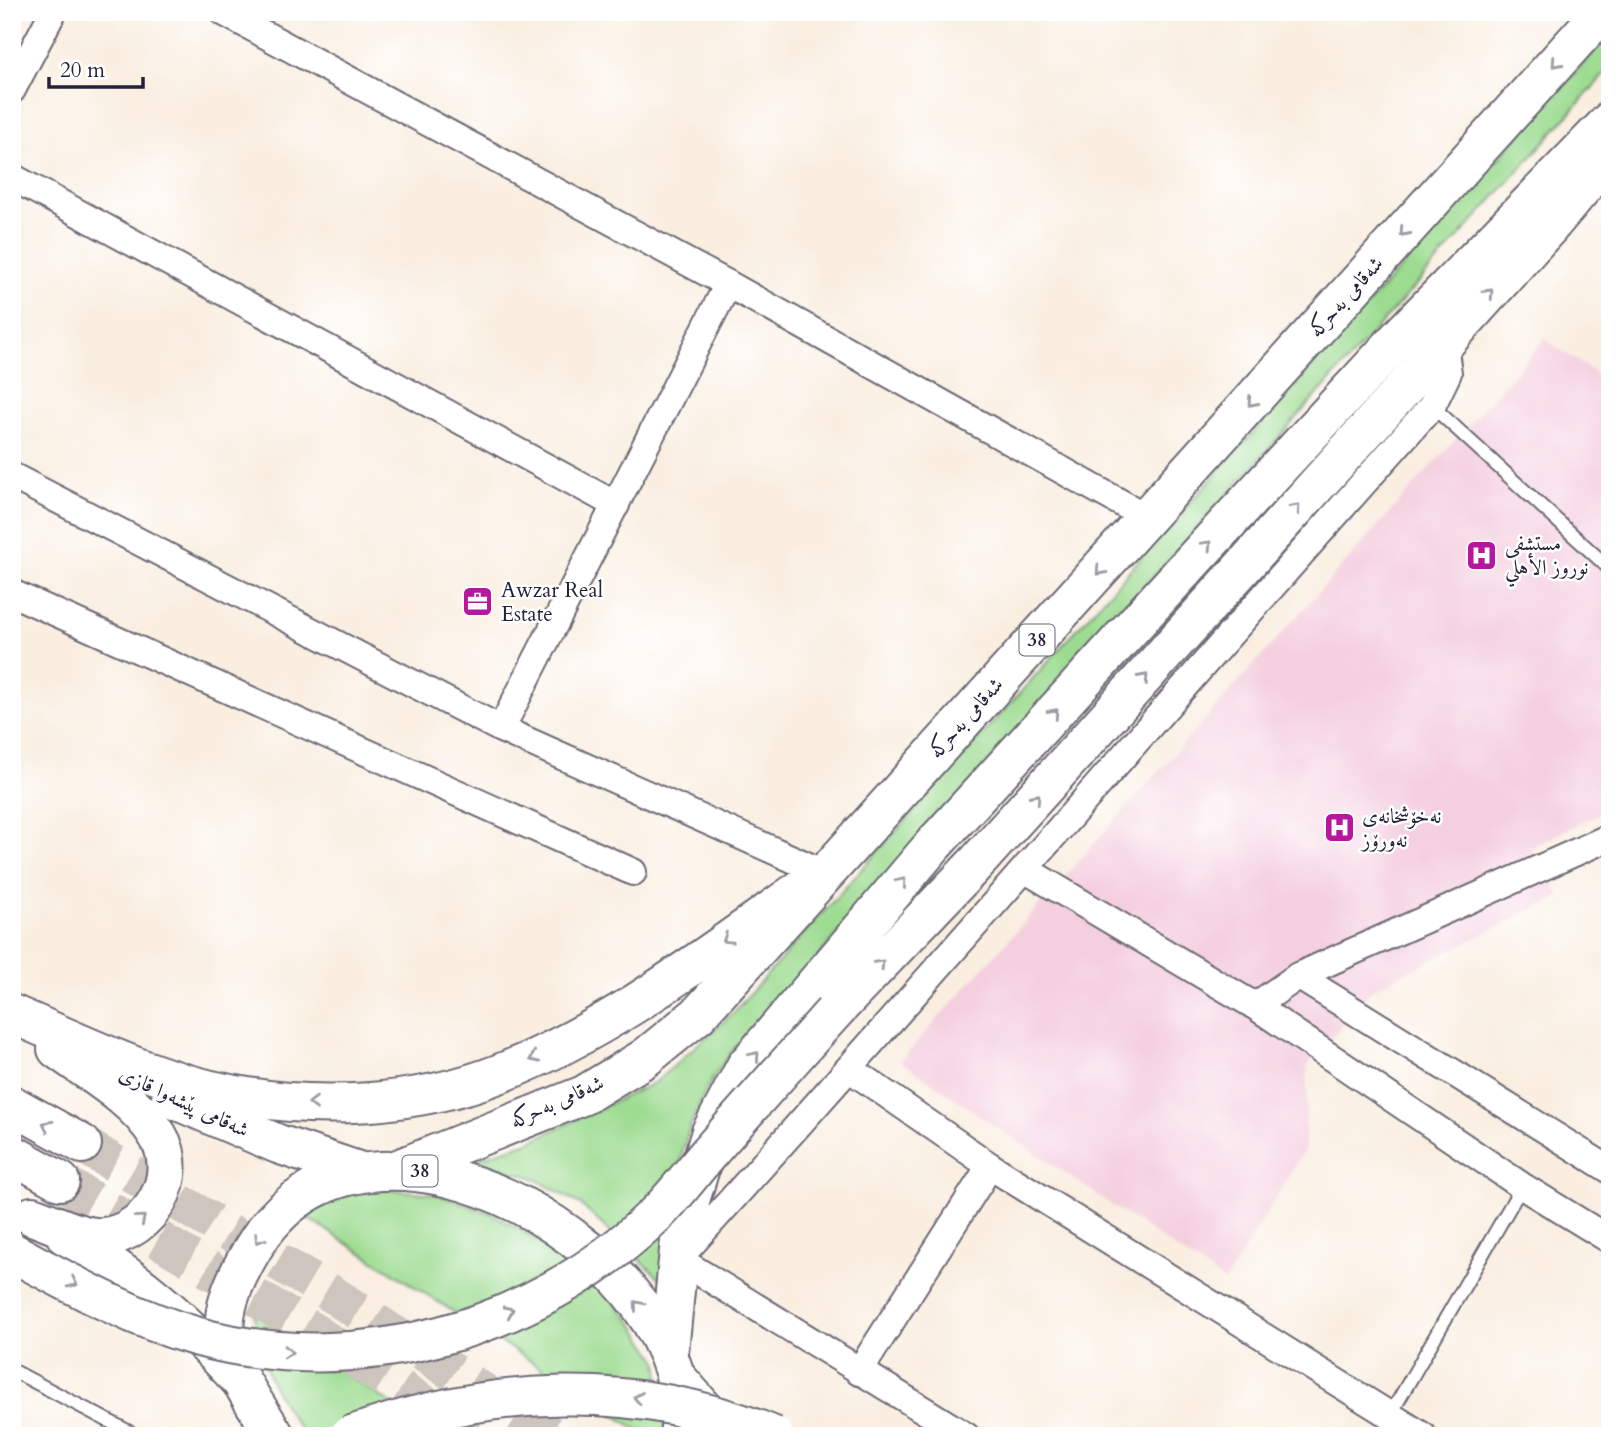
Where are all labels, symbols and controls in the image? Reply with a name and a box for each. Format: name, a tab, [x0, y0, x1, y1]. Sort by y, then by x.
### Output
scale bar	[49, 46, 144, 90]
one-way arrow	[1552, 55, 1564, 68]
text: 20 m	[60, 56, 105, 85]
one-way arrow	[1400, 224, 1412, 237]
street label: شەقامی بەحرکە	[1302, 250, 1390, 344]
one-way arrow	[1481, 288, 1493, 301]
one-way arrow	[1248, 394, 1260, 407]
one-way arrow	[1288, 503, 1300, 516]
place label: مستشفى نوروز الأهلي	[1505, 529, 1589, 587]
hospital icon: مستشفى نوروز الأهلي	[1465, 538, 1499, 572]
one-way arrow	[1199, 540, 1212, 553]
one-way arrow	[1096, 563, 1108, 576]
place label: Awzar Real Estate	[501, 576, 603, 629]
office icon: Awzar Real Estate	[461, 585, 495, 619]
road number: 38	[1020, 624, 1054, 656]
street label: شەقامی بەحرکە	[922, 671, 1010, 765]
one-way arrow	[1136, 673, 1148, 686]
one-way arrow	[1046, 708, 1058, 721]
one-way arrow	[1027, 793, 1040, 806]
place label: نەخۆشخانەی نەورۆز	[1360, 802, 1441, 855]
hospital icon: نەخۆشخانەی نەورۆز	[1322, 811, 1356, 845]
one-way arrow	[894, 877, 906, 890]
one-way arrow	[722, 931, 735, 944]
one-way arrow	[872, 959, 885, 972]
one-way arrow	[529, 1050, 541, 1064]
one-way arrow	[747, 1051, 760, 1063]
street label: شەقامی پێشەوا قازی	[114, 1059, 254, 1145]
street label: شەقامی بەحرکە	[505, 1068, 609, 1136]
one-way arrow	[307, 1095, 318, 1111]
one-way arrow	[42, 1120, 55, 1133]
road number: 38	[402, 1156, 438, 1186]
one-way arrow	[133, 1215, 146, 1227]
one-way arrow	[254, 1231, 267, 1244]
one-way arrow	[66, 1275, 78, 1289]
one-way arrow	[634, 1301, 646, 1314]
one-way arrow	[502, 1305, 514, 1319]
one-way arrow	[283, 1344, 294, 1359]
one-way arrow	[632, 1391, 644, 1406]

